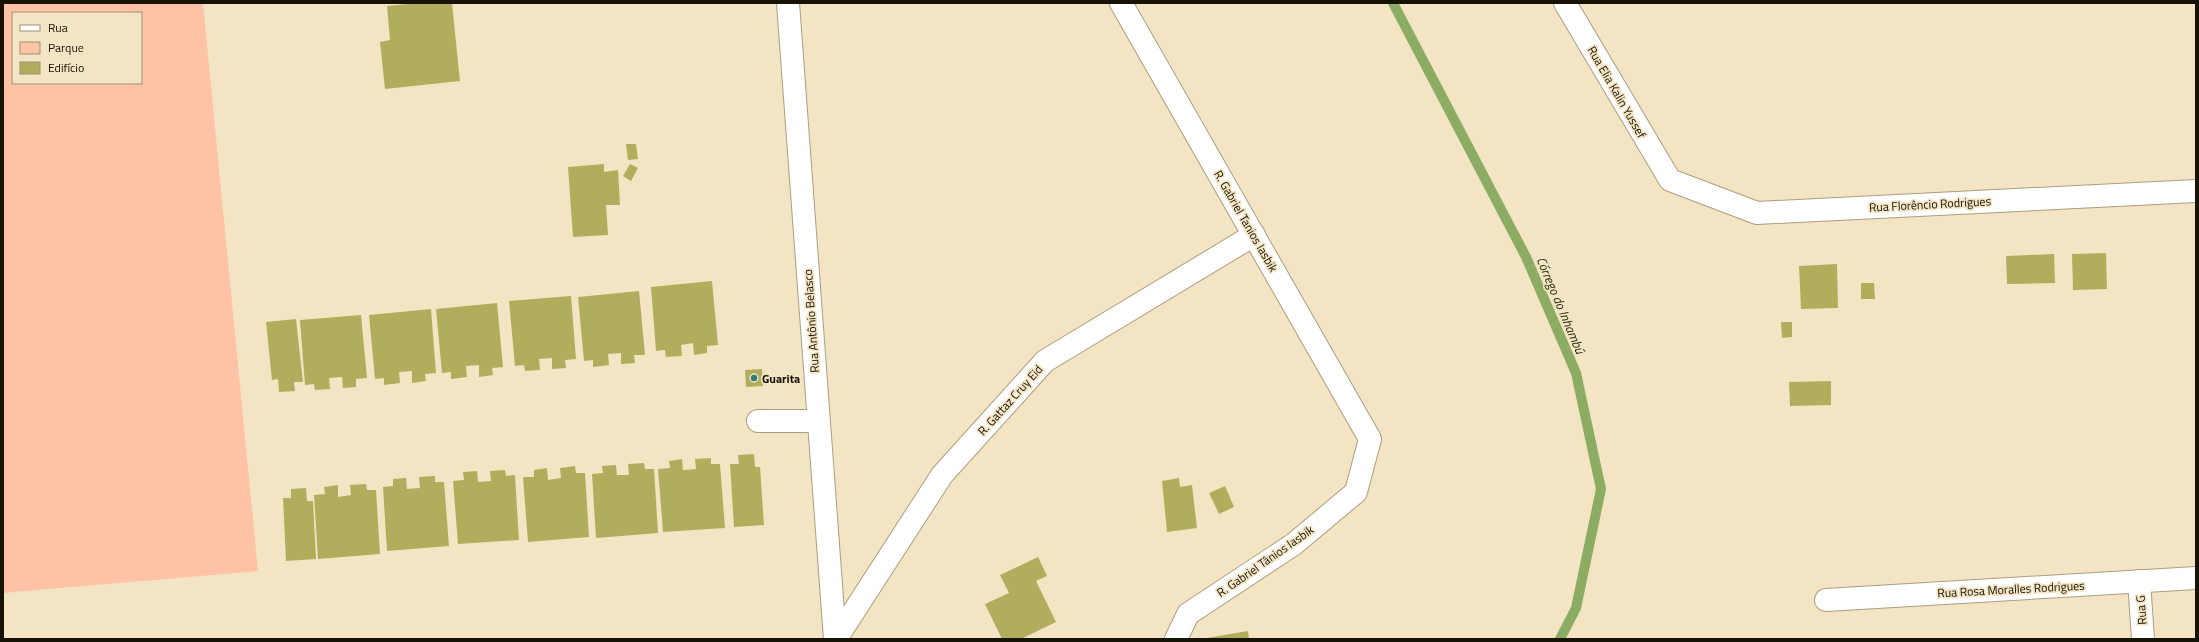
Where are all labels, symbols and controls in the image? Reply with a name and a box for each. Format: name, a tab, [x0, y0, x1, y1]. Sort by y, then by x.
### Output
legend	[12, 12, 142, 84]
text: Rua	[48, 18, 68, 37]
text: Parque	[48, 38, 84, 57]
street label: Rua Elia Kalin Yussef	[1583, 42, 1651, 142]
text: Edifício	[48, 58, 84, 77]
street label: R. Gabriel Tanios Iasbik	[1209, 167, 1283, 276]
street label: Rua Florêncio Rodrigues	[1869, 191, 1992, 217]
water label: Córrego do Inhambú	[1532, 253, 1591, 358]
street label: Rua Antônio Belasco	[798, 269, 824, 373]
street label: R. Gattaz Cruy Eid	[973, 360, 1047, 440]
place label: Guarita	[762, 369, 800, 388]
marker: Guarita	[749, 373, 759, 383]
street label: R. Gabriel Tânios Iasbik	[1213, 520, 1318, 602]
street label: Rua Rosa Moralles Rodrigues	[1937, 576, 2086, 602]
street label: Rua G	[2130, 594, 2152, 626]

